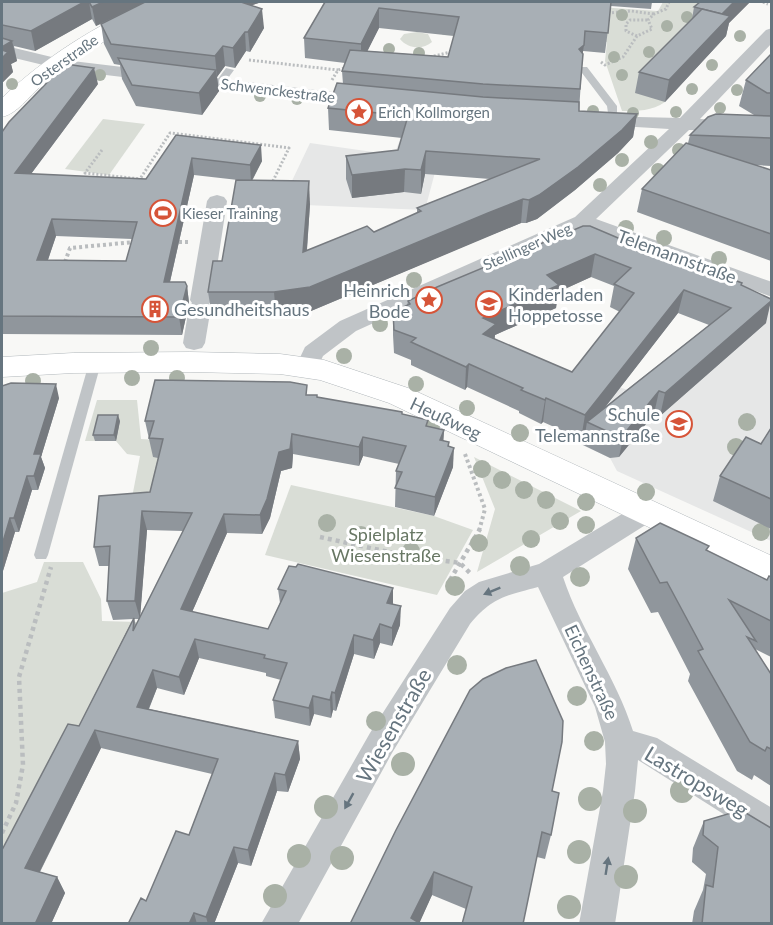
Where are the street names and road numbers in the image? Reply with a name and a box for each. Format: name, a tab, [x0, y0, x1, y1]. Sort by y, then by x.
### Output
street label: Osterstraße	[27, 30, 101, 90]
street label: Schwenckestraße	[220, 74, 336, 106]
street label: Stellinger Weg	[480, 218, 574, 274]
street label: Telemannstraße	[614, 224, 740, 288]
street label: Heußweg	[407, 392, 485, 444]
street label: Eichenstraße	[560, 621, 624, 723]
street label: Wiesenstraße	[350, 664, 436, 786]
street label: Lastropsweg	[641, 740, 753, 822]

